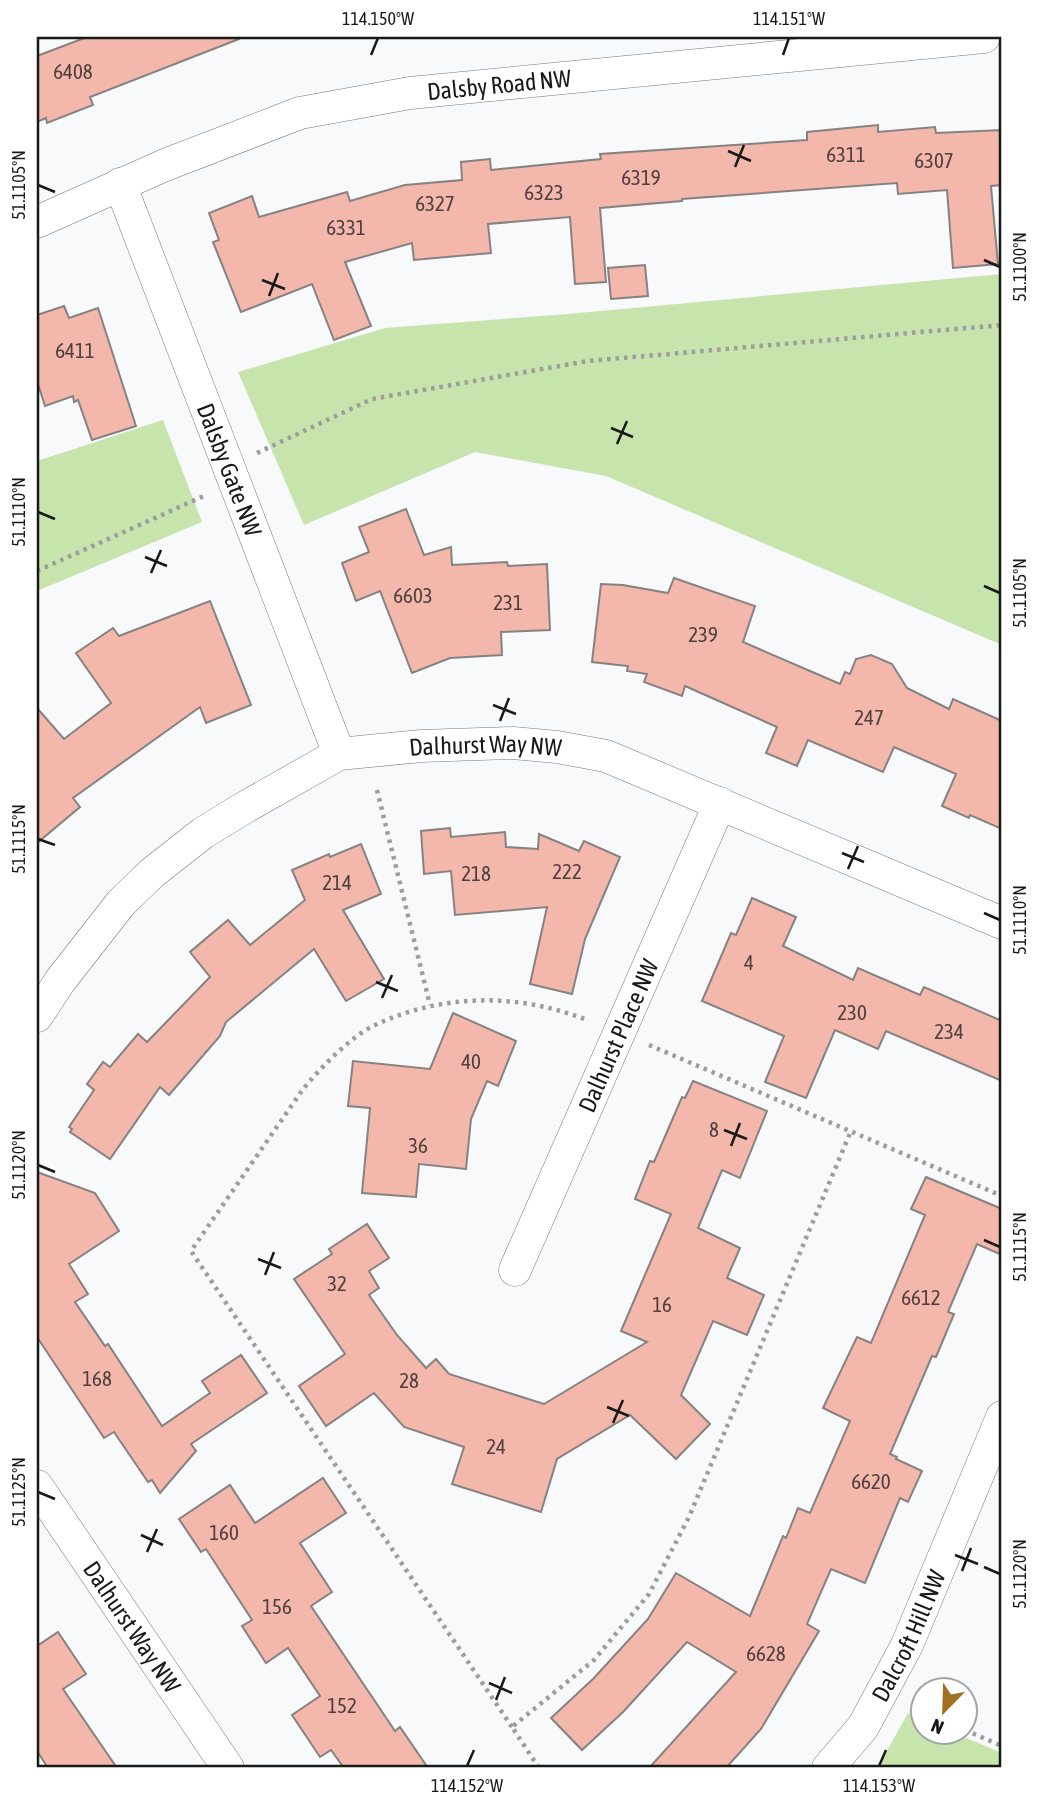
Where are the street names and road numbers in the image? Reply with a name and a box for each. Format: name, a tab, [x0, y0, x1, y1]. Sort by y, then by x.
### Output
street label: Dalsby Road NW	[426, 64, 573, 105]
street label: Dalsby Gate NW	[192, 399, 268, 540]
street label: Dalhurst Way NW	[408, 729, 563, 761]
street label: Dalhurst Place NW	[573, 955, 663, 1116]
street label: Dalhurst Way NW	[78, 1556, 187, 1698]
street label: Dalcroft Hill NW	[866, 1565, 950, 1706]

